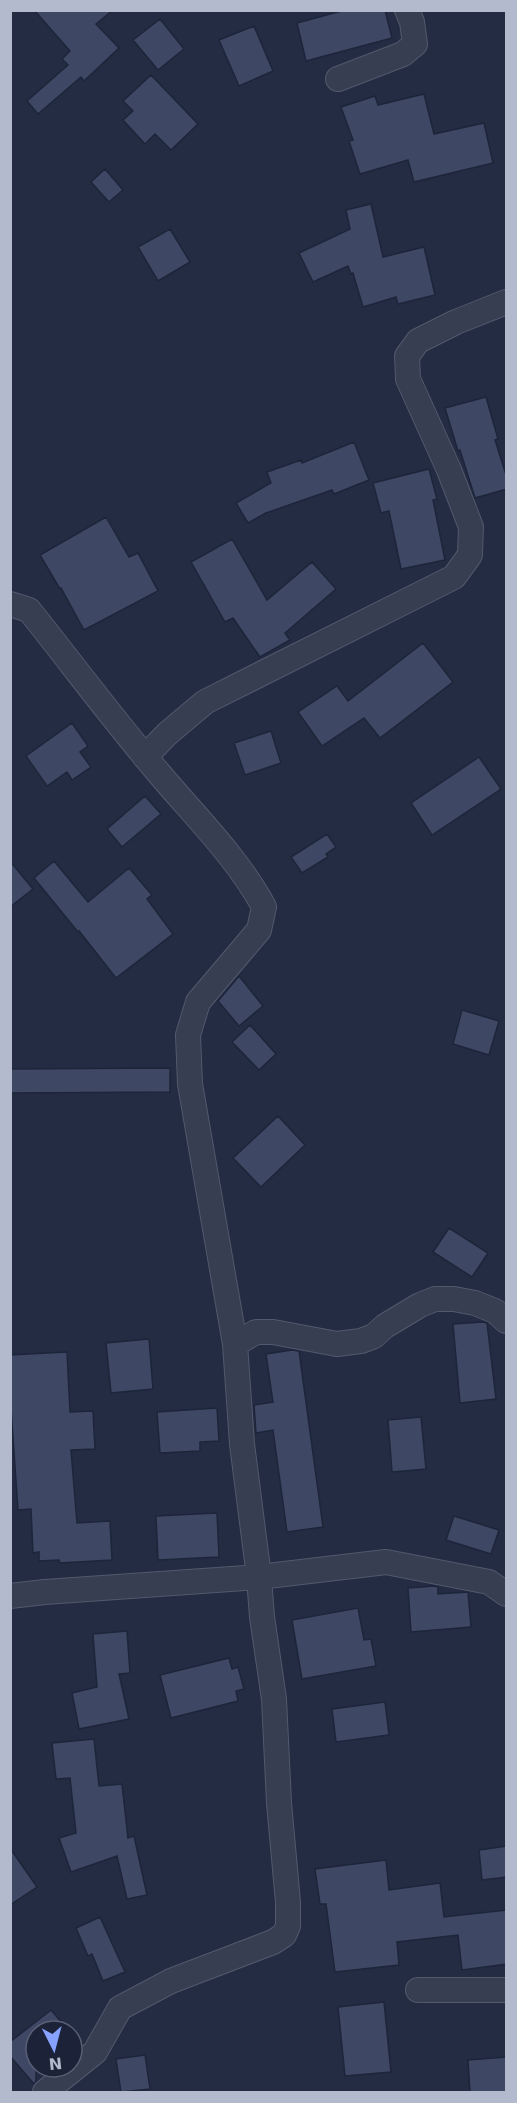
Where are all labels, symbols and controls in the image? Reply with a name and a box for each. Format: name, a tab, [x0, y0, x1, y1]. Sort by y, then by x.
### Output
north arrow	[24, 2019, 84, 2079]
text: N	[48, 2053, 63, 2074]

